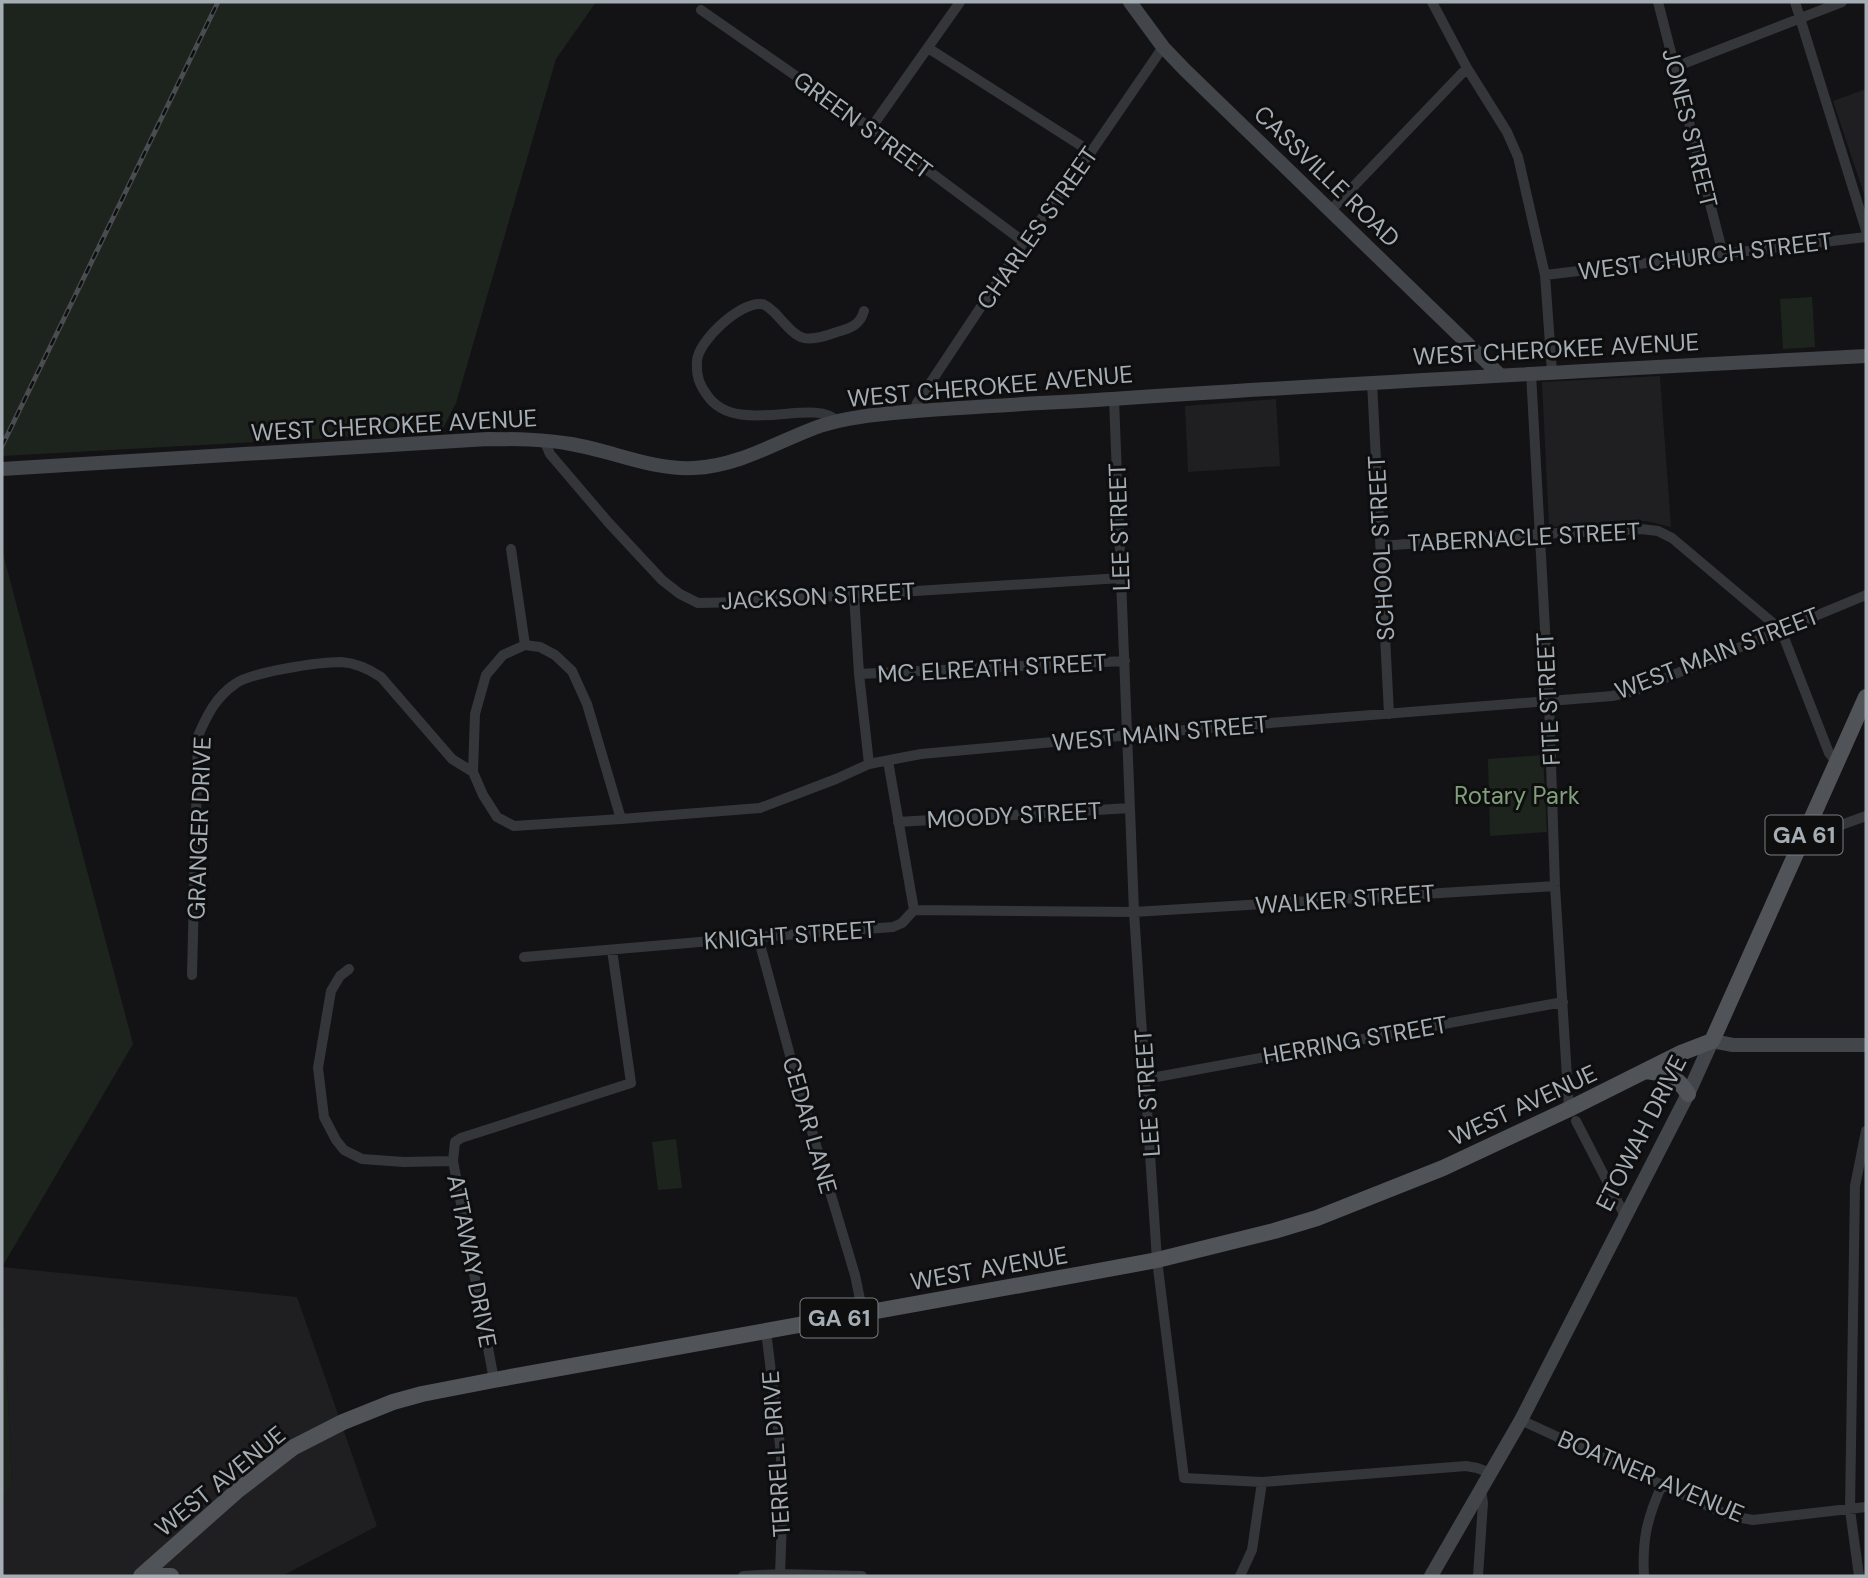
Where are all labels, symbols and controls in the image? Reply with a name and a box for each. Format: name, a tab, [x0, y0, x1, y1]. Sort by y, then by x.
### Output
street label: JONES STREET	[1655, 45, 1725, 211]
street label: GREEN STREET	[787, 64, 939, 186]
street label: CASSVILLE ROAD	[1248, 98, 1406, 254]
street label: CHARLES STREET	[969, 140, 1105, 316]
street label: WEST CHURCH STREET	[1576, 225, 1834, 287]
street label: WEST CHEROKEE AVENUE	[1412, 326, 1700, 372]
street label: WEST CHEROKEE AVENUE	[846, 358, 1134, 414]
street label: WEST CHEROKEE AVENUE	[250, 402, 538, 448]
street label: SCHOOL STREET	[1361, 455, 1401, 641]
street label: LEE STREET	[1101, 463, 1137, 591]
street label: TABERNACLE STREET	[1407, 515, 1641, 559]
street label: JACKSON STREET	[720, 575, 916, 617]
street label: WEST MAIN STREET	[1610, 600, 1824, 706]
street label: FITE STREET	[1529, 631, 1567, 767]
street label: MC ELREATH STREET	[876, 647, 1108, 689]
street label: WEST MAIN STREET	[1051, 708, 1269, 758]
street label: GRANGER DRIVE	[180, 736, 218, 920]
park label: Rotary Park	[1454, 780, 1580, 811]
street label: MOODY STREET	[926, 795, 1102, 835]
road number: GA 61	[1766, 816, 1842, 855]
street label: WALKER STREET	[1254, 877, 1436, 921]
street label: KNIGHT STREET	[703, 914, 877, 956]
street label: HERRING STREET	[1260, 1008, 1450, 1072]
street label: LEE STREET	[1127, 1028, 1167, 1158]
street label: ETOWAH DRIVE	[1589, 1050, 1693, 1216]
street label: CEDAR LANE	[776, 1053, 844, 1197]
street label: WEST AVENUE	[1444, 1057, 1602, 1153]
street label: ATTAWAY DRIVE	[440, 1172, 504, 1350]
street label: WEST AVENUE	[908, 1239, 1070, 1297]
road number: GA 61	[800, 1298, 878, 1338]
street label: TERRELL DRIVE	[755, 1370, 797, 1538]
street label: WEST AVENUE	[148, 1419, 292, 1543]
street label: BOATNER AVENUE	[1553, 1423, 1749, 1529]

